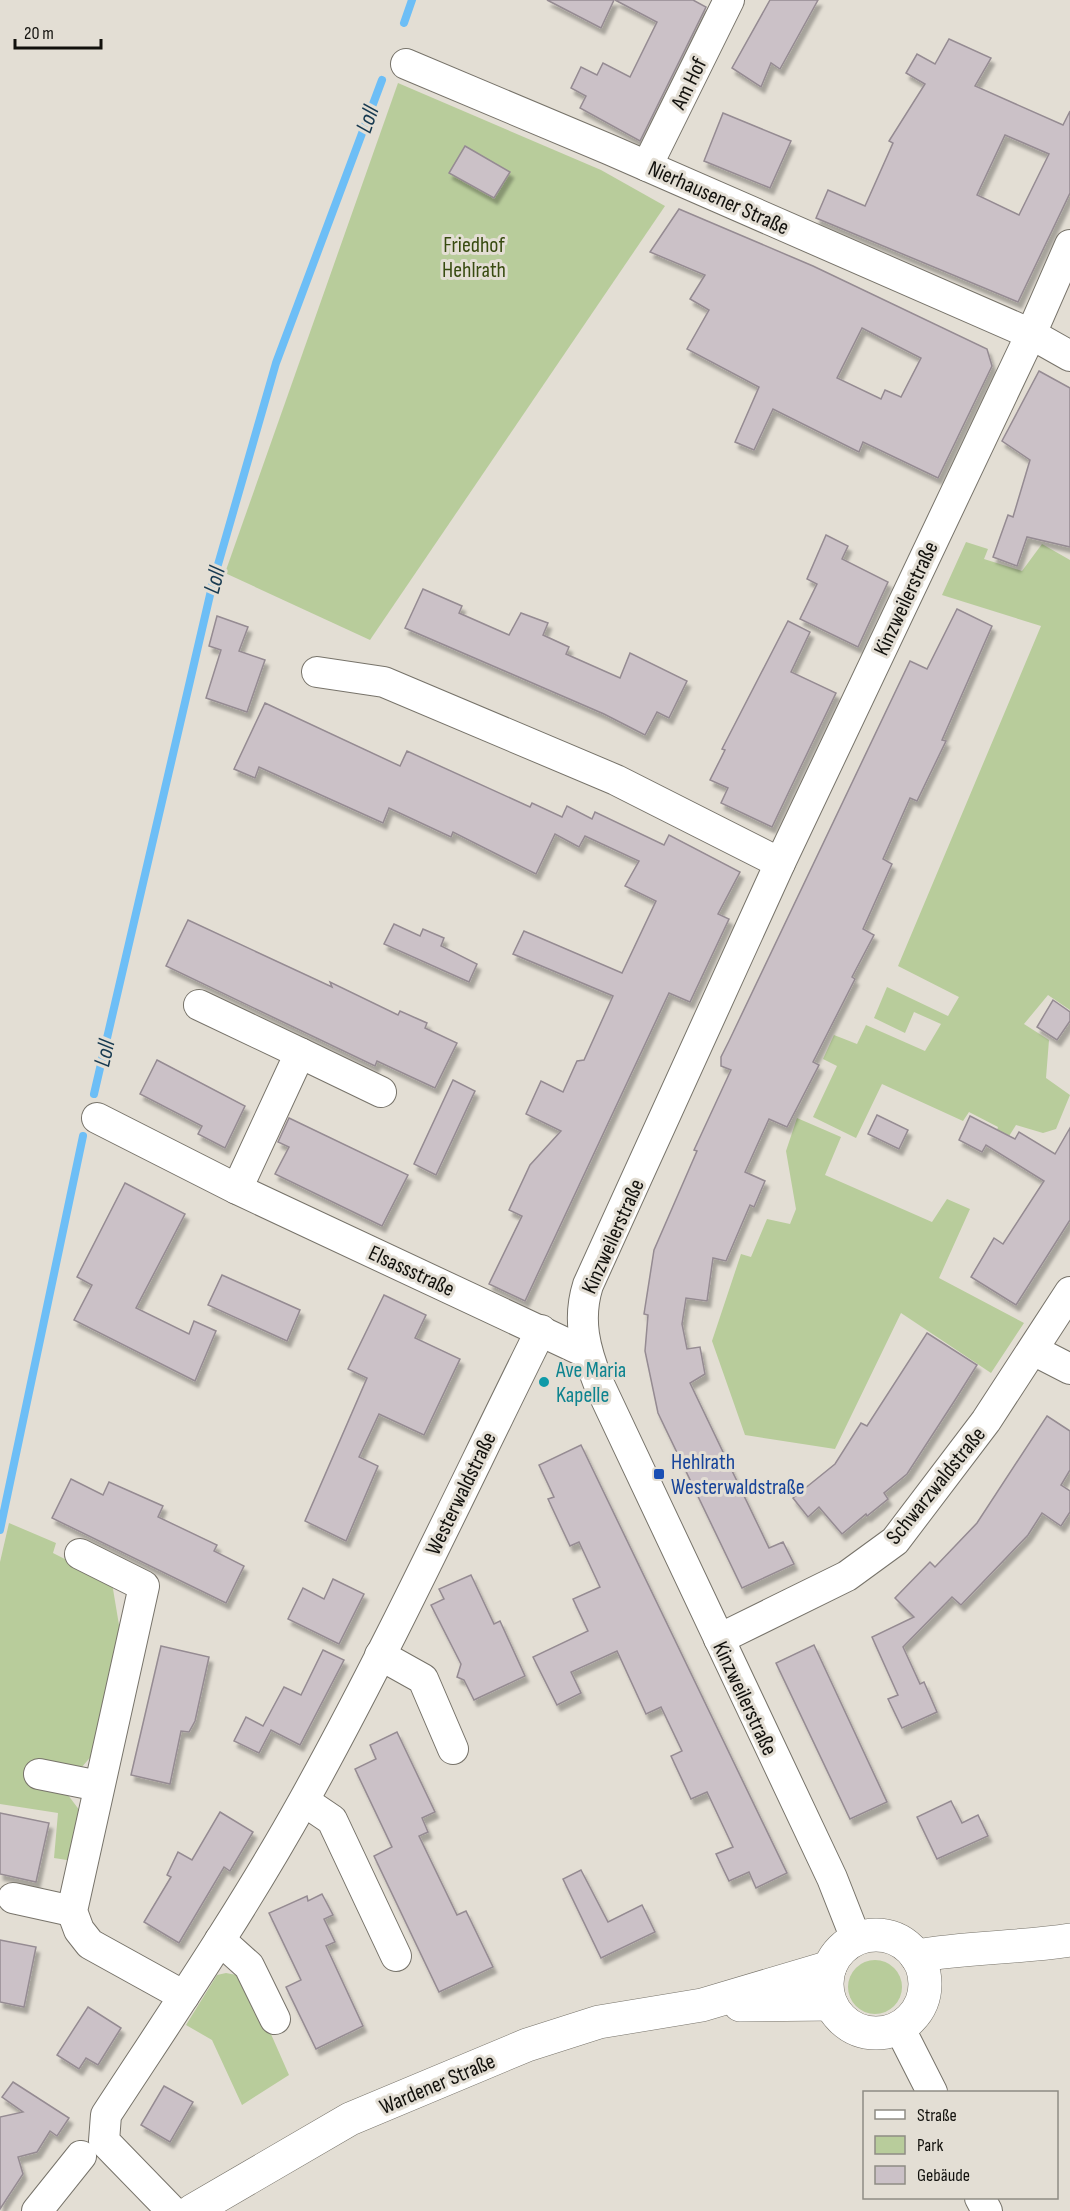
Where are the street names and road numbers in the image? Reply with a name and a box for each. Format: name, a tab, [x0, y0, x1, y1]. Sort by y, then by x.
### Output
street label: Am Hof	[665, 53, 714, 115]
street label: Nierhausener Straße	[644, 155, 793, 241]
street label: Kinzweilerstraße	[868, 537, 945, 660]
street label: Kinzweilerstraße	[576, 1175, 651, 1298]
street label: Elsassstraße	[364, 1240, 459, 1303]
street label: Schwarzwaldstraße	[881, 1422, 992, 1550]
street label: Westerwaldstraße	[420, 1428, 503, 1560]
street label: Kinzweilerstraße	[706, 1637, 783, 1760]
street label: Wardener Straße	[376, 2048, 499, 2121]

